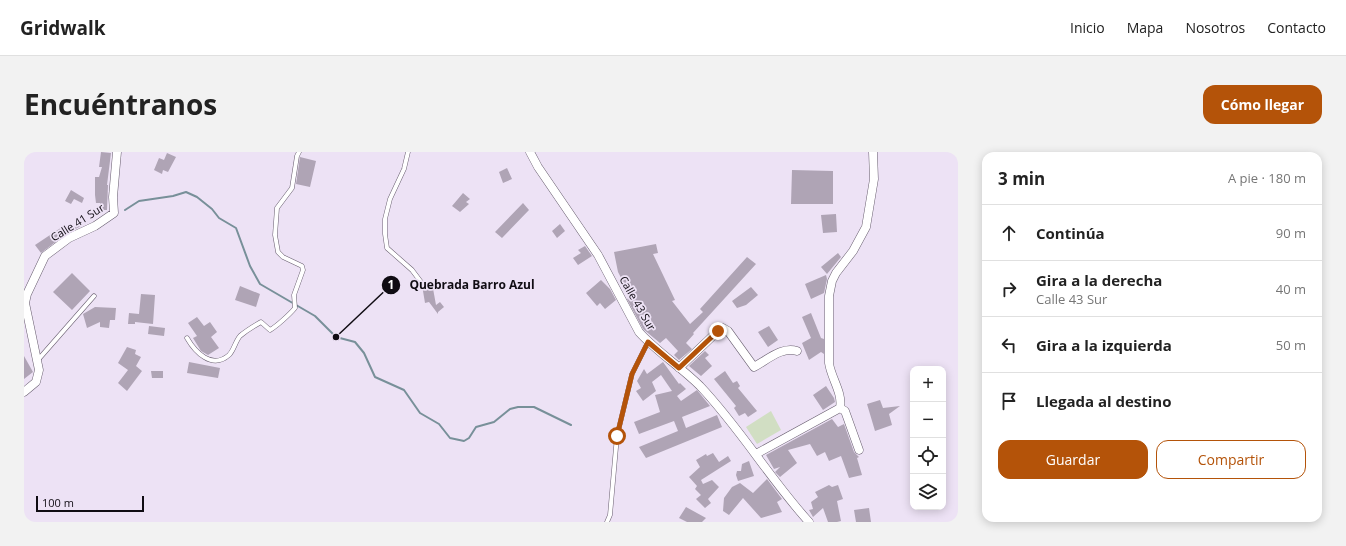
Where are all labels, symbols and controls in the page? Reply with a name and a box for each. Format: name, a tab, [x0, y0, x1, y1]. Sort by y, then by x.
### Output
text: Gridwalk	[20, 15, 106, 41]
text: Inicio	[1070, 18, 1105, 37]
text: Mapa	[1127, 18, 1163, 37]
text: Nosotros	[1185, 18, 1245, 37]
text: Contacto	[1267, 18, 1326, 37]
text: Encuéntranos	[24, 85, 217, 123]
button: Cómo llegar	[1203, 85, 1322, 124]
text: 3 min	[998, 167, 1045, 190]
text: A pie · 180 m	[1228, 169, 1306, 187]
street label: Calle 41 Sur	[47, 199, 107, 244]
icon: ahead	[998, 222, 1020, 244]
text: Continúa	[1036, 223, 1105, 243]
text: 90 m	[1276, 224, 1306, 242]
text: Gira a la derecha	[1036, 270, 1162, 290]
callout: Quebrada Barro Azul	[381, 273, 543, 297]
street label: Calle 43 Sur	[616, 273, 660, 333]
text: 1	[388, 276, 394, 293]
text: Quebrada Barro Azul	[409, 276, 535, 293]
icon: right	[998, 278, 1020, 300]
text: 40 m	[1276, 280, 1306, 298]
text: Calle 43 Sur	[1036, 290, 1107, 308]
route end	[709, 322, 727, 340]
icon: left	[998, 334, 1020, 356]
text: Gira a la izquierda	[1036, 335, 1172, 355]
text: 50 m	[1276, 336, 1306, 354]
map controls	[910, 366, 946, 510]
button: +	[910, 366, 946, 402]
icon: arrive	[998, 390, 1020, 412]
text: Llegada al destino	[1036, 391, 1171, 411]
button: −	[910, 402, 946, 438]
route start	[608, 427, 626, 445]
button: locate	[910, 438, 946, 474]
button: Guardar	[998, 440, 1148, 479]
button: Compartir	[1156, 440, 1306, 479]
button: layers	[910, 474, 946, 510]
scale bar	[36, 494, 144, 513]
text: 100 m	[42, 495, 74, 510]

